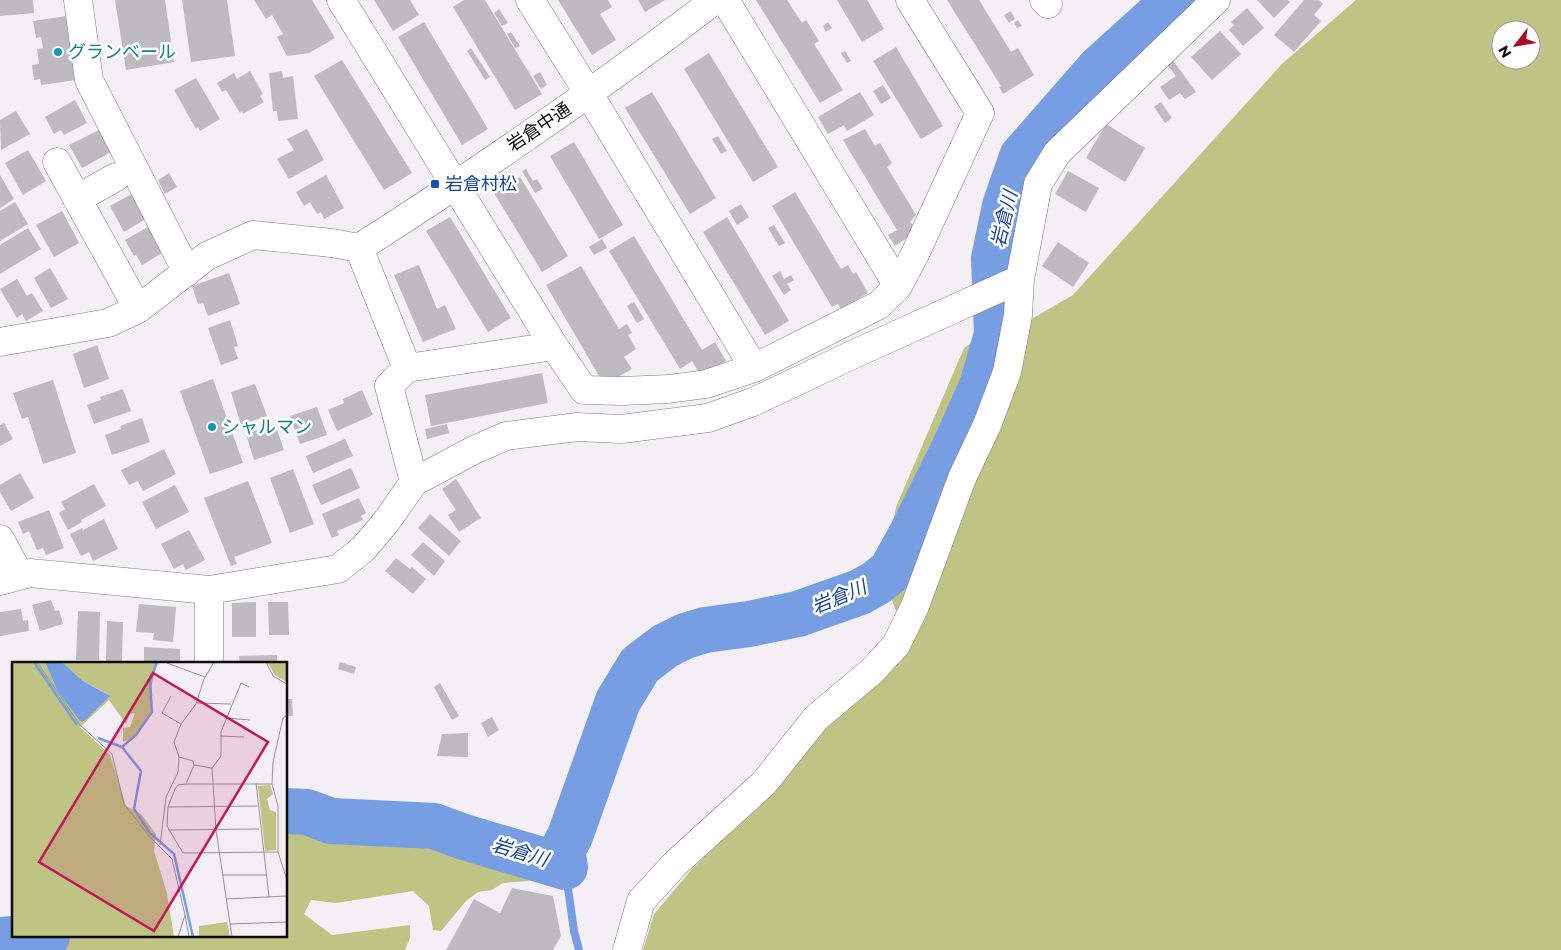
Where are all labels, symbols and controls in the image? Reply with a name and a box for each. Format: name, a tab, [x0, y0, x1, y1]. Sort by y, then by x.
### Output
north arrow	[1491, 20, 1541, 70]
place label: グランベール	[68, 41, 176, 63]
text: N	[1494, 42, 1515, 61]
marker: グランベール	[52, 46, 64, 58]
street label: 岩倉中通	[503, 98, 575, 156]
place label: 岩倉村松	[445, 173, 517, 195]
marker: 岩倉村松	[429, 178, 441, 190]
water label: 岩倉川	[986, 187, 1023, 249]
place label: シャルマン	[222, 416, 312, 438]
marker: シャルマン	[206, 421, 218, 433]
water label: 岩倉川	[808, 574, 872, 619]
inset map	[12, 662, 288, 938]
water label: 岩倉川	[489, 833, 553, 872]

